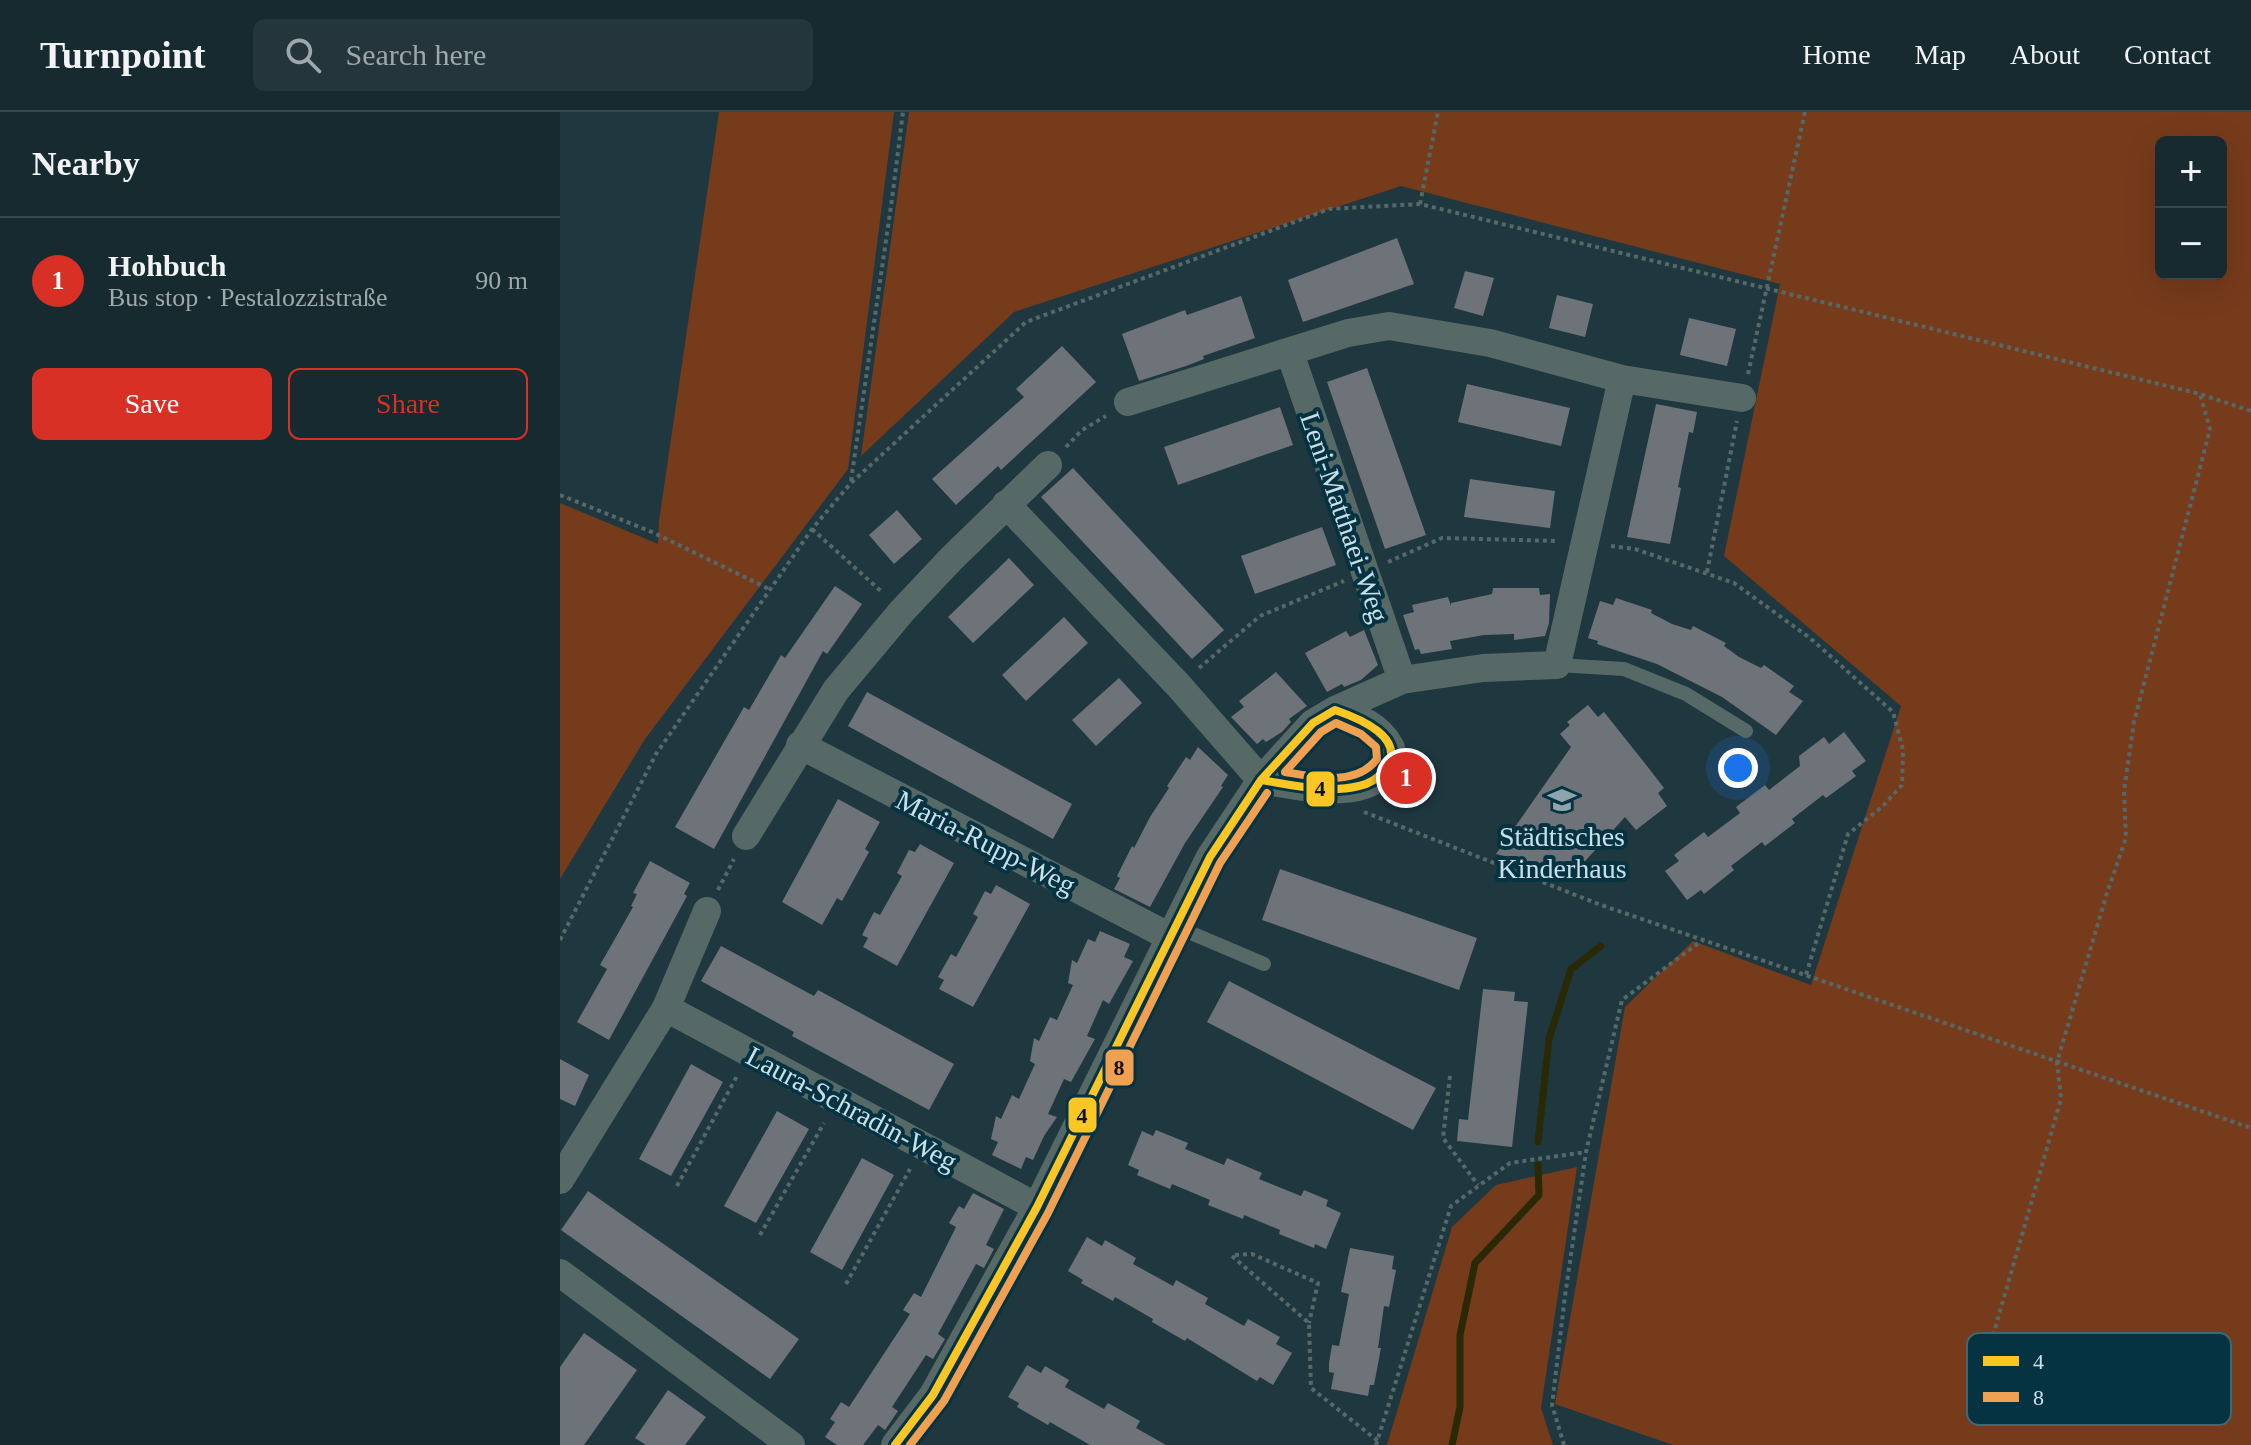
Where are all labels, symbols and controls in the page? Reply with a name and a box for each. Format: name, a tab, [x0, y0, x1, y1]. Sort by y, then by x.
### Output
search box	[253, 19, 813, 91]
icon: search	[281, 33, 325, 77]
text: Turnpoint	[40, 34, 205, 76]
text: Search here	[345, 38, 486, 71]
text: Home	[1802, 39, 1871, 70]
text: Map	[1915, 39, 1966, 70]
text: About	[2010, 39, 2080, 70]
text: Contact	[2124, 39, 2211, 70]
map controls	[2155, 136, 2227, 280]
button: +	[2155, 136, 2227, 208]
text: Nearby	[32, 145, 140, 182]
button: −	[2155, 208, 2227, 280]
text: Hohbuch	[108, 249, 226, 282]
text: 1	[52, 266, 65, 295]
text: 90 m	[475, 266, 528, 295]
text: Bus stop · Pestalozzistraße	[108, 283, 387, 312]
button: Save	[32, 368, 272, 440]
button: Share	[288, 368, 528, 440]
street label: Leni-Matthaei-Weg	[1294, 408, 1395, 626]
pin: 1	[1380, 748, 1432, 808]
your location	[1718, 748, 1758, 788]
line badge: 4	[1305, 770, 1336, 808]
text: 4	[1315, 776, 1326, 801]
street label: Maria-Rupp-Weg	[891, 784, 1080, 901]
school or university icon: Städtisches Kinderhaus	[1547, 785, 1577, 815]
place label: Städtisches Kinderhaus	[1497, 821, 1627, 884]
street label: Laura-Schradin-Weg	[741, 1040, 962, 1177]
line badge: 8	[1104, 1048, 1135, 1087]
text: 8	[1114, 1055, 1125, 1080]
line badge: 4	[1067, 1096, 1098, 1134]
text: 4	[1077, 1103, 1088, 1128]
legend	[1967, 1333, 2231, 1425]
text: 4	[2033, 1349, 2044, 1374]
text: 8	[2033, 1385, 2044, 1410]

